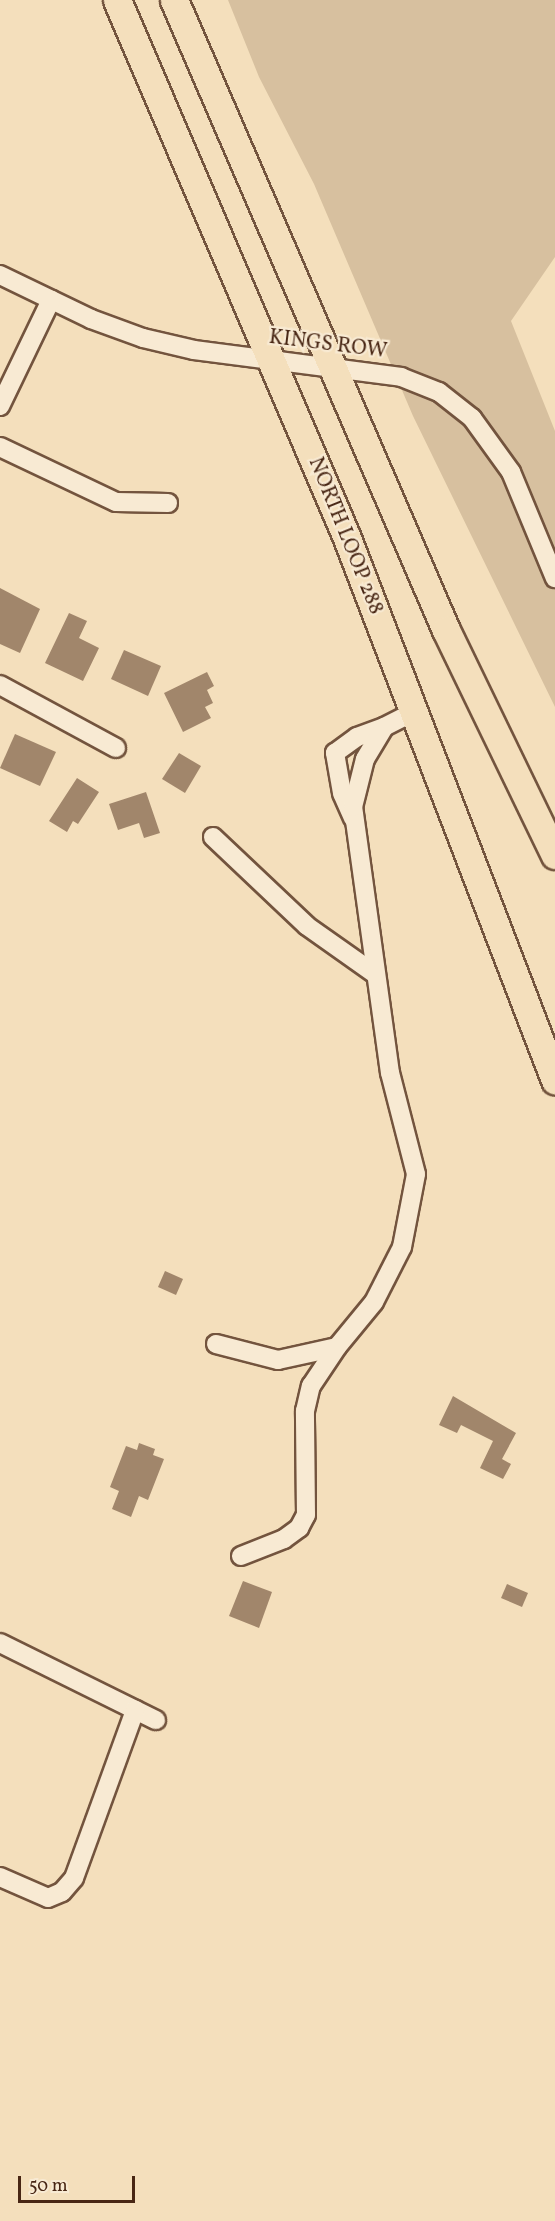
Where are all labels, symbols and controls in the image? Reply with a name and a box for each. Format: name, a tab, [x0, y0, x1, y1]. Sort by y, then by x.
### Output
street label: KINGS ROW	[267, 325, 389, 365]
street label: NORTH LOOP 288	[302, 454, 388, 618]
scale bar	[21, 2164, 138, 2202]
text: 50 m	[29, 2174, 68, 2199]

